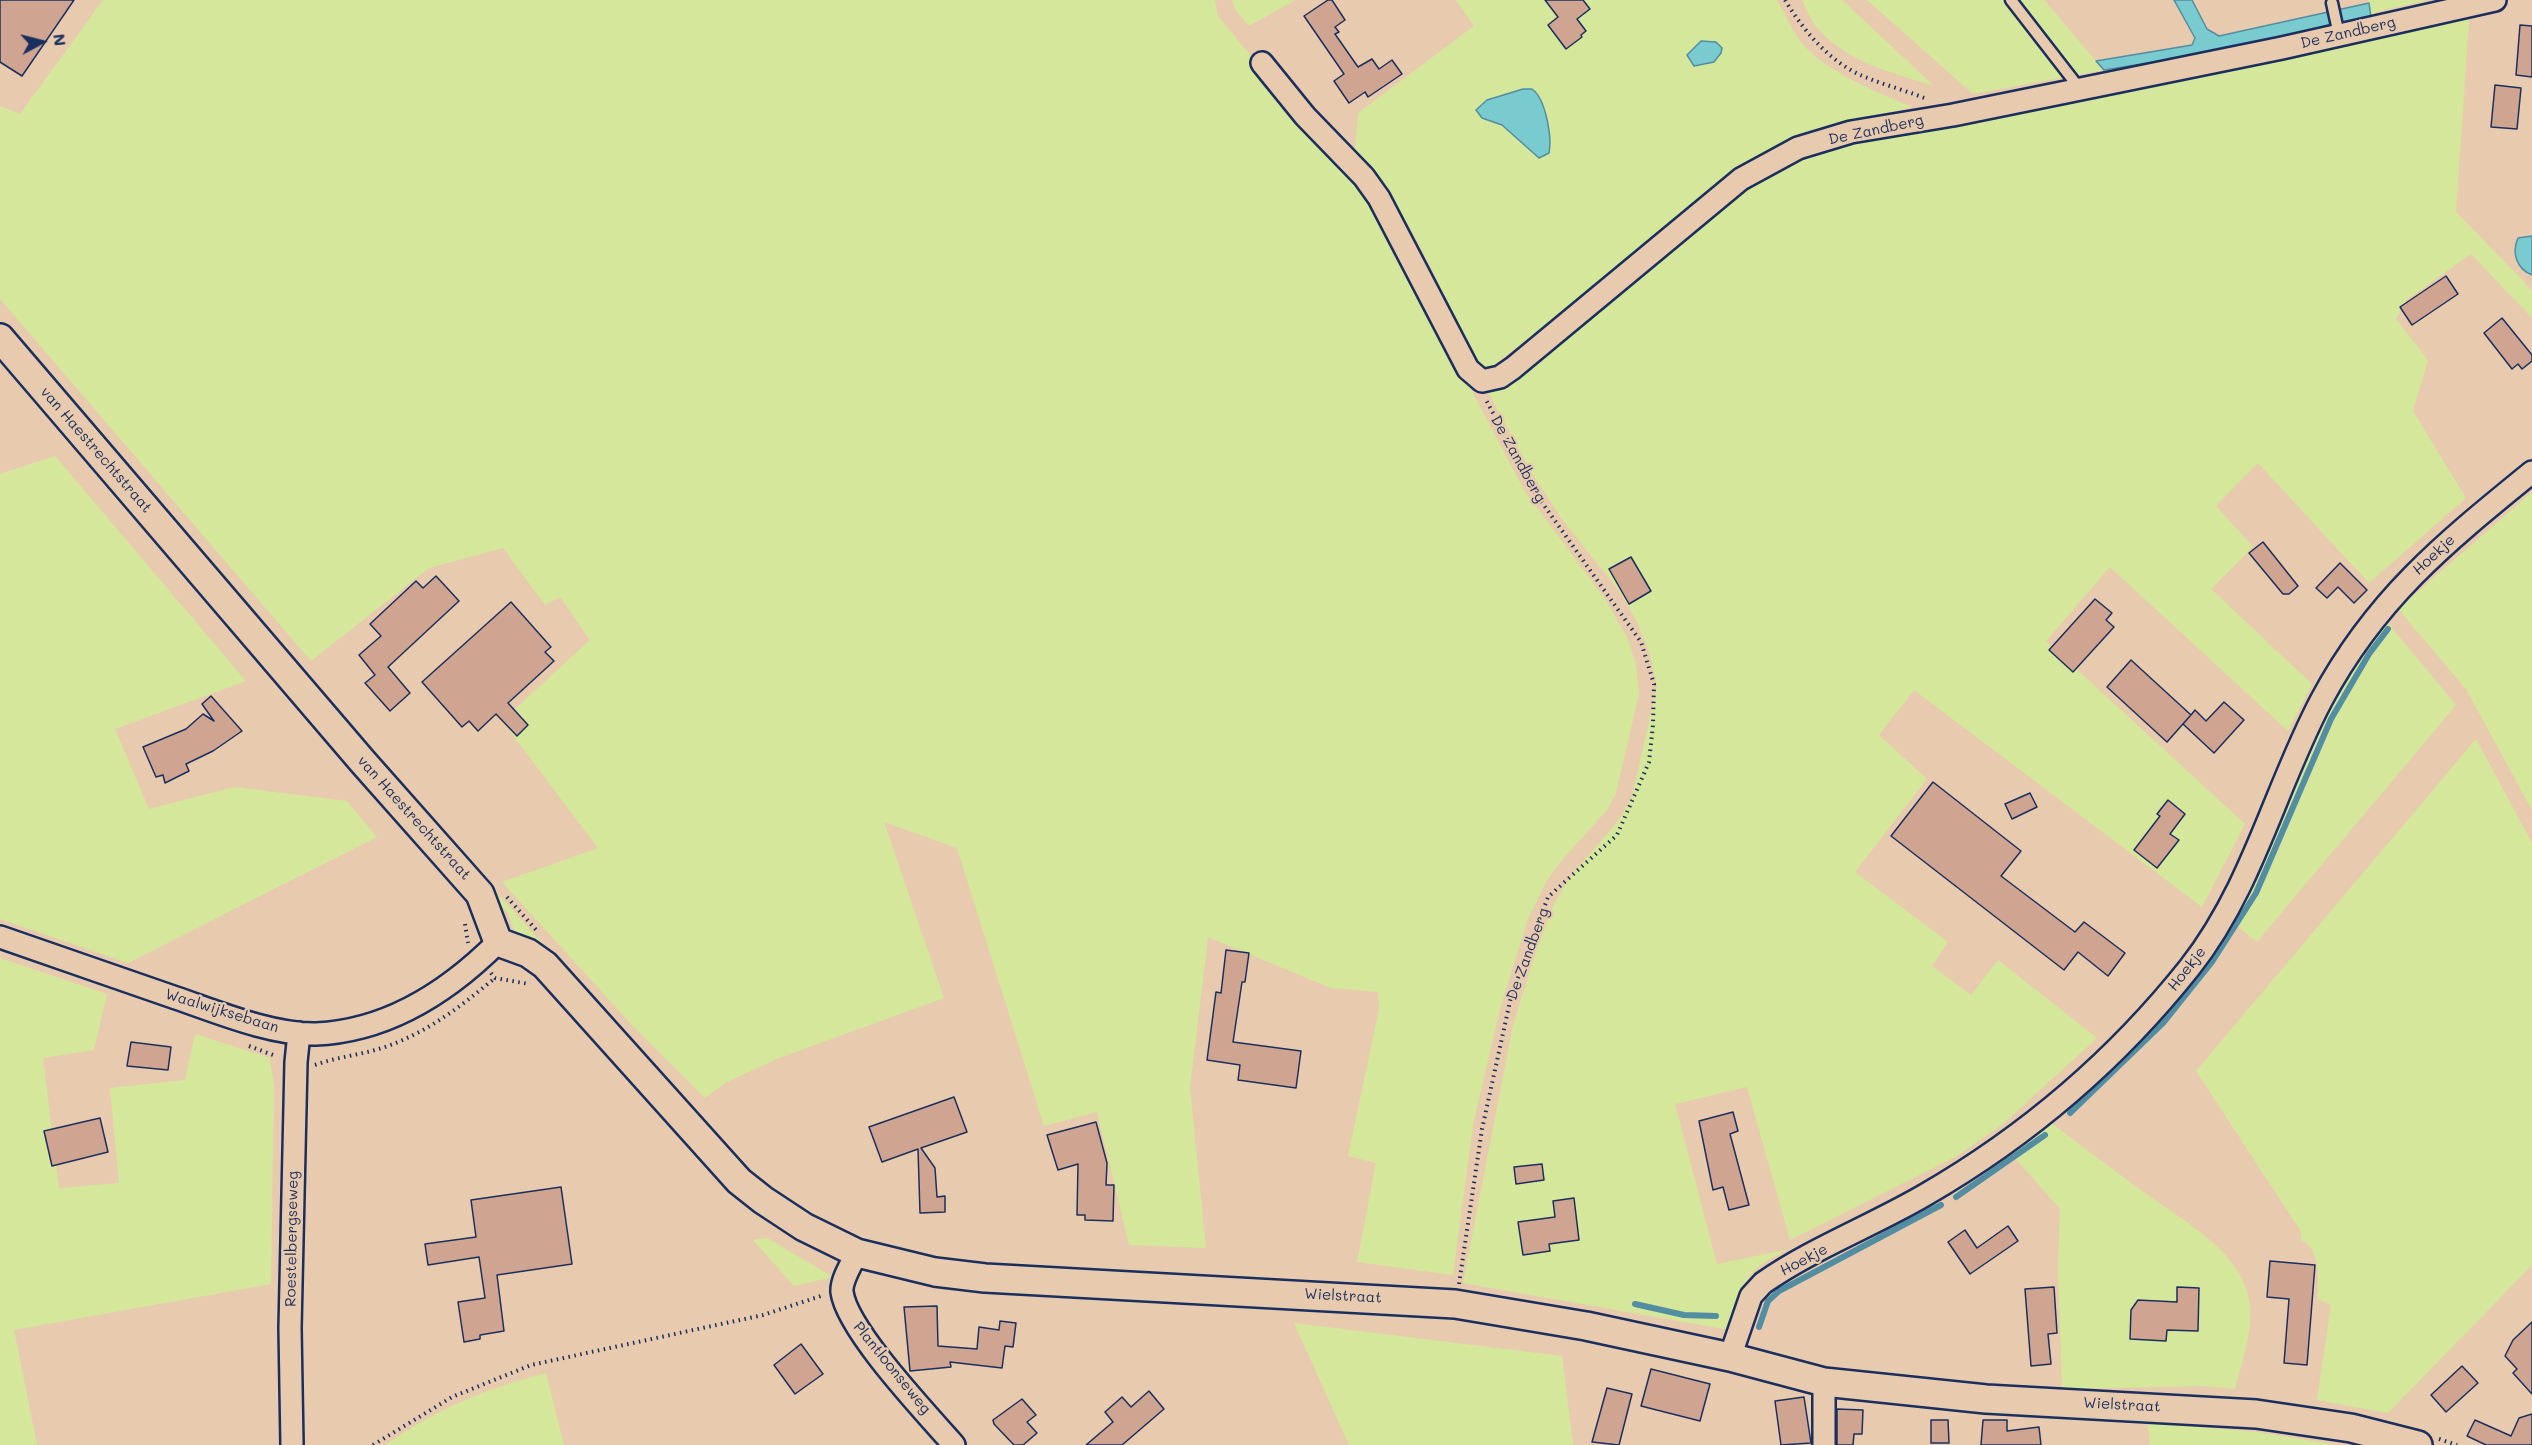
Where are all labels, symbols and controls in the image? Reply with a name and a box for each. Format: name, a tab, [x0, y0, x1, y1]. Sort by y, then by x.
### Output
north arrow	[12, 12, 72, 72]
street label: De Zandberg	[2299, 13, 2397, 53]
text: N	[49, 32, 72, 47]
street label: De Zandberg	[1827, 111, 1925, 149]
street label: van Haestrechtstraat	[36, 383, 156, 517]
street label: De Zandberg	[1487, 412, 1549, 506]
street label: Hoekje	[2409, 531, 2459, 579]
street label: van Haestrechtstraat	[353, 752, 475, 884]
street label: De Zandberg	[1503, 905, 1553, 1003]
street label: Hoekje	[2164, 943, 2210, 995]
street label: Waalwijksebaan	[163, 985, 281, 1037]
street label: Roestelbergseweg	[282, 1171, 302, 1307]
street label: Hoekje	[1777, 1240, 1831, 1280]
street label: Wielstraat	[1304, 1285, 1382, 1307]
street label: Plantloonseweg	[849, 1318, 935, 1418]
street label: Wielstraat	[2083, 1394, 2161, 1416]

